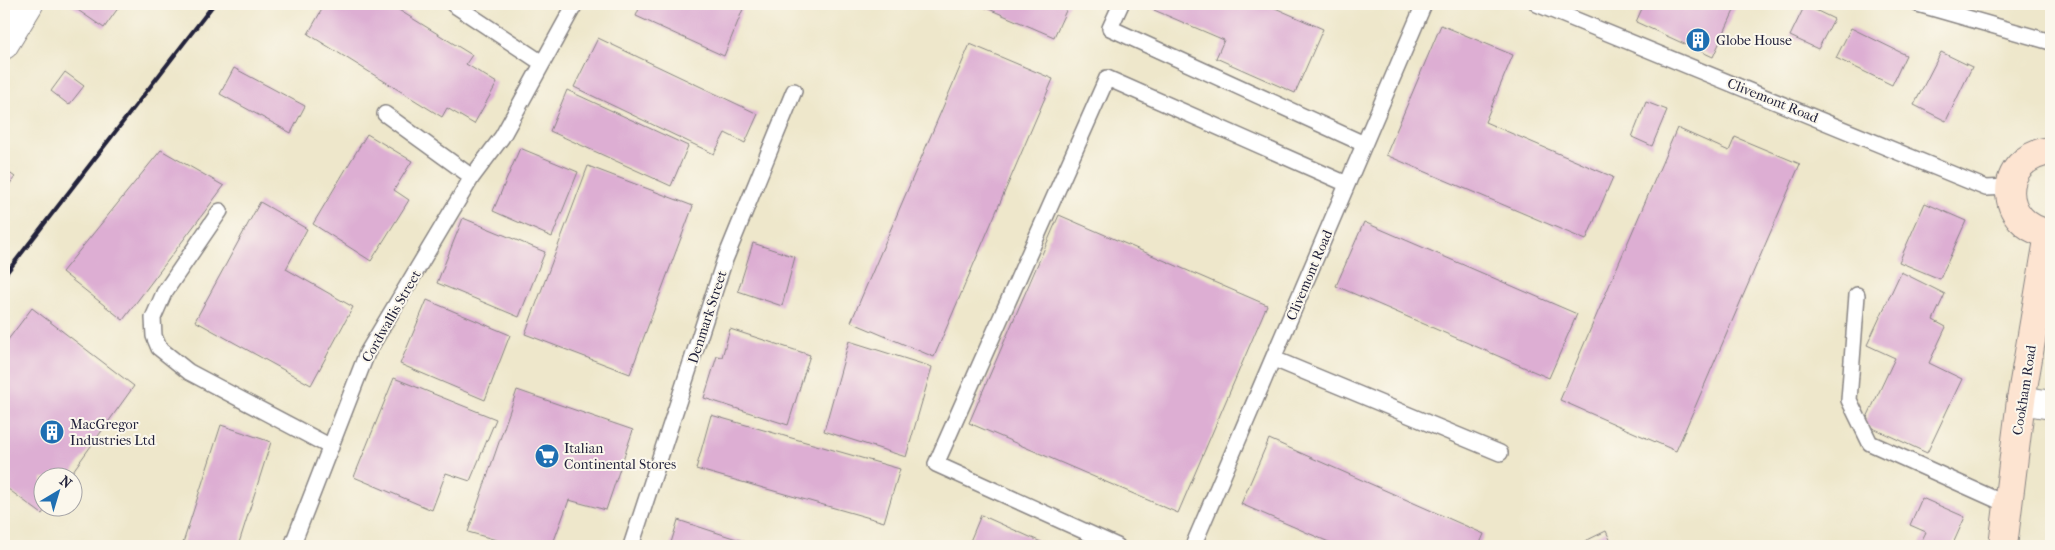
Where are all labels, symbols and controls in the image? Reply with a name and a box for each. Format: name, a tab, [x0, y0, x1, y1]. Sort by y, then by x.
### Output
building icon: Globe House	[1685, 27, 1711, 53]
place label: Globe House	[1716, 32, 1792, 49]
street label: Clivemont Road	[1725, 74, 1821, 127]
street label: Clivemont Road	[1283, 227, 1336, 323]
street label: Cordwallis Street	[358, 267, 425, 365]
street label: Denmark Street	[684, 268, 731, 366]
street label: Cookham Road	[2009, 343, 2040, 436]
place label: MacGregor Industries Ltd	[70, 416, 156, 449]
building icon: MacGregor Industries Ltd	[39, 419, 65, 445]
place label: Italian Continental Stores	[564, 440, 676, 473]
supermarket icon: Italian Continental Stores	[534, 443, 560, 469]
north arrow	[32, 468, 82, 518]
text: N	[56, 472, 75, 492]

